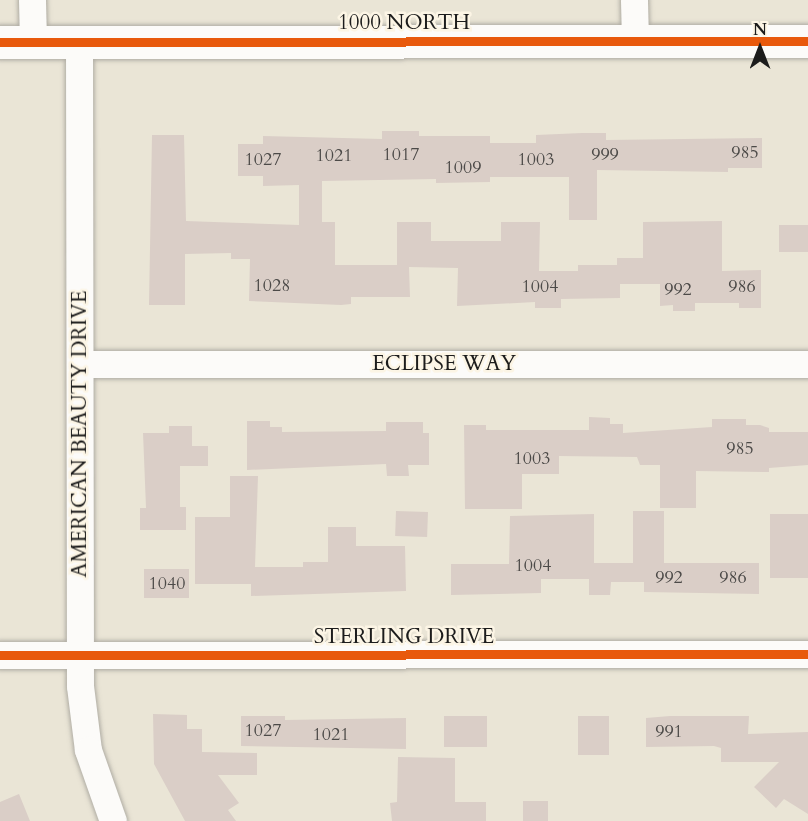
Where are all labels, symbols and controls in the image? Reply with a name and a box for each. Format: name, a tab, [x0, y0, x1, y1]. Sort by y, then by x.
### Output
street label: 1000 NORTH	[338, 10, 470, 36]
north arrow	[730, 18, 790, 78]
text: N	[753, 19, 767, 41]
house number: 985	[731, 142, 759, 164]
house number: 1017	[383, 144, 419, 166]
house number: 999	[591, 144, 619, 166]
house number: 1021	[316, 145, 352, 167]
house number: 1027	[245, 149, 281, 171]
house number: 1003	[518, 149, 554, 171]
house number: 1009	[445, 157, 481, 179]
house number: 1028	[254, 275, 290, 297]
house number: 1004	[522, 276, 558, 298]
house number: 986	[728, 276, 756, 298]
house number: 992	[664, 279, 692, 301]
street label: AMERICAN BEAUTY DRIVE	[67, 290, 93, 578]
street label: ECLIPSE WAY	[372, 351, 516, 377]
house number: 985	[726, 438, 754, 460]
house number: 1003	[514, 448, 550, 470]
house number: 1004	[515, 555, 551, 577]
house number: 992	[655, 567, 683, 589]
house number: 986	[719, 567, 747, 589]
house number: 1040	[149, 573, 185, 595]
street label: STERLING DRIVE	[314, 624, 494, 650]
house number: 1027	[245, 720, 281, 742]
house number: 991	[655, 721, 683, 743]
house number: 1021	[313, 724, 349, 746]

